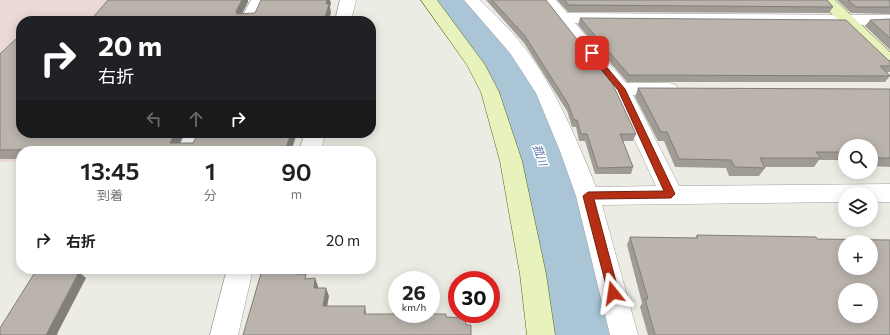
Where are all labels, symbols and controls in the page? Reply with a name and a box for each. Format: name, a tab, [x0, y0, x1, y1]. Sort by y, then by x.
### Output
text: 20 m	[98, 28, 162, 62]
icon: right	[32, 32, 84, 84]
pin	[575, 36, 609, 70]
icon: arrive	[581, 42, 603, 64]
text: 右折	[98, 65, 134, 87]
icon: left	[143, 108, 165, 130]
icon: ahead	[185, 108, 207, 130]
icon: right	[227, 108, 249, 130]
map controls	[838, 139, 878, 323]
button: search	[838, 139, 878, 179]
water label: 菰川	[531, 142, 551, 168]
text: 13:45	[80, 156, 140, 185]
text: 1	[205, 156, 216, 185]
text: 90	[281, 157, 312, 186]
text: m	[291, 186, 302, 202]
text: 到着	[97, 187, 123, 203]
text: 分	[204, 187, 217, 203]
button: layers	[838, 187, 878, 227]
icon: right	[32, 229, 54, 251]
text: 20 m	[326, 231, 360, 249]
text: 右折	[66, 232, 96, 250]
button: +	[838, 235, 878, 275]
speed limit sign: 30	[448, 271, 500, 323]
position arrow	[592, 272, 634, 314]
text: 26	[402, 280, 426, 304]
button: −	[838, 283, 878, 323]
text: km/h	[402, 301, 426, 313]

